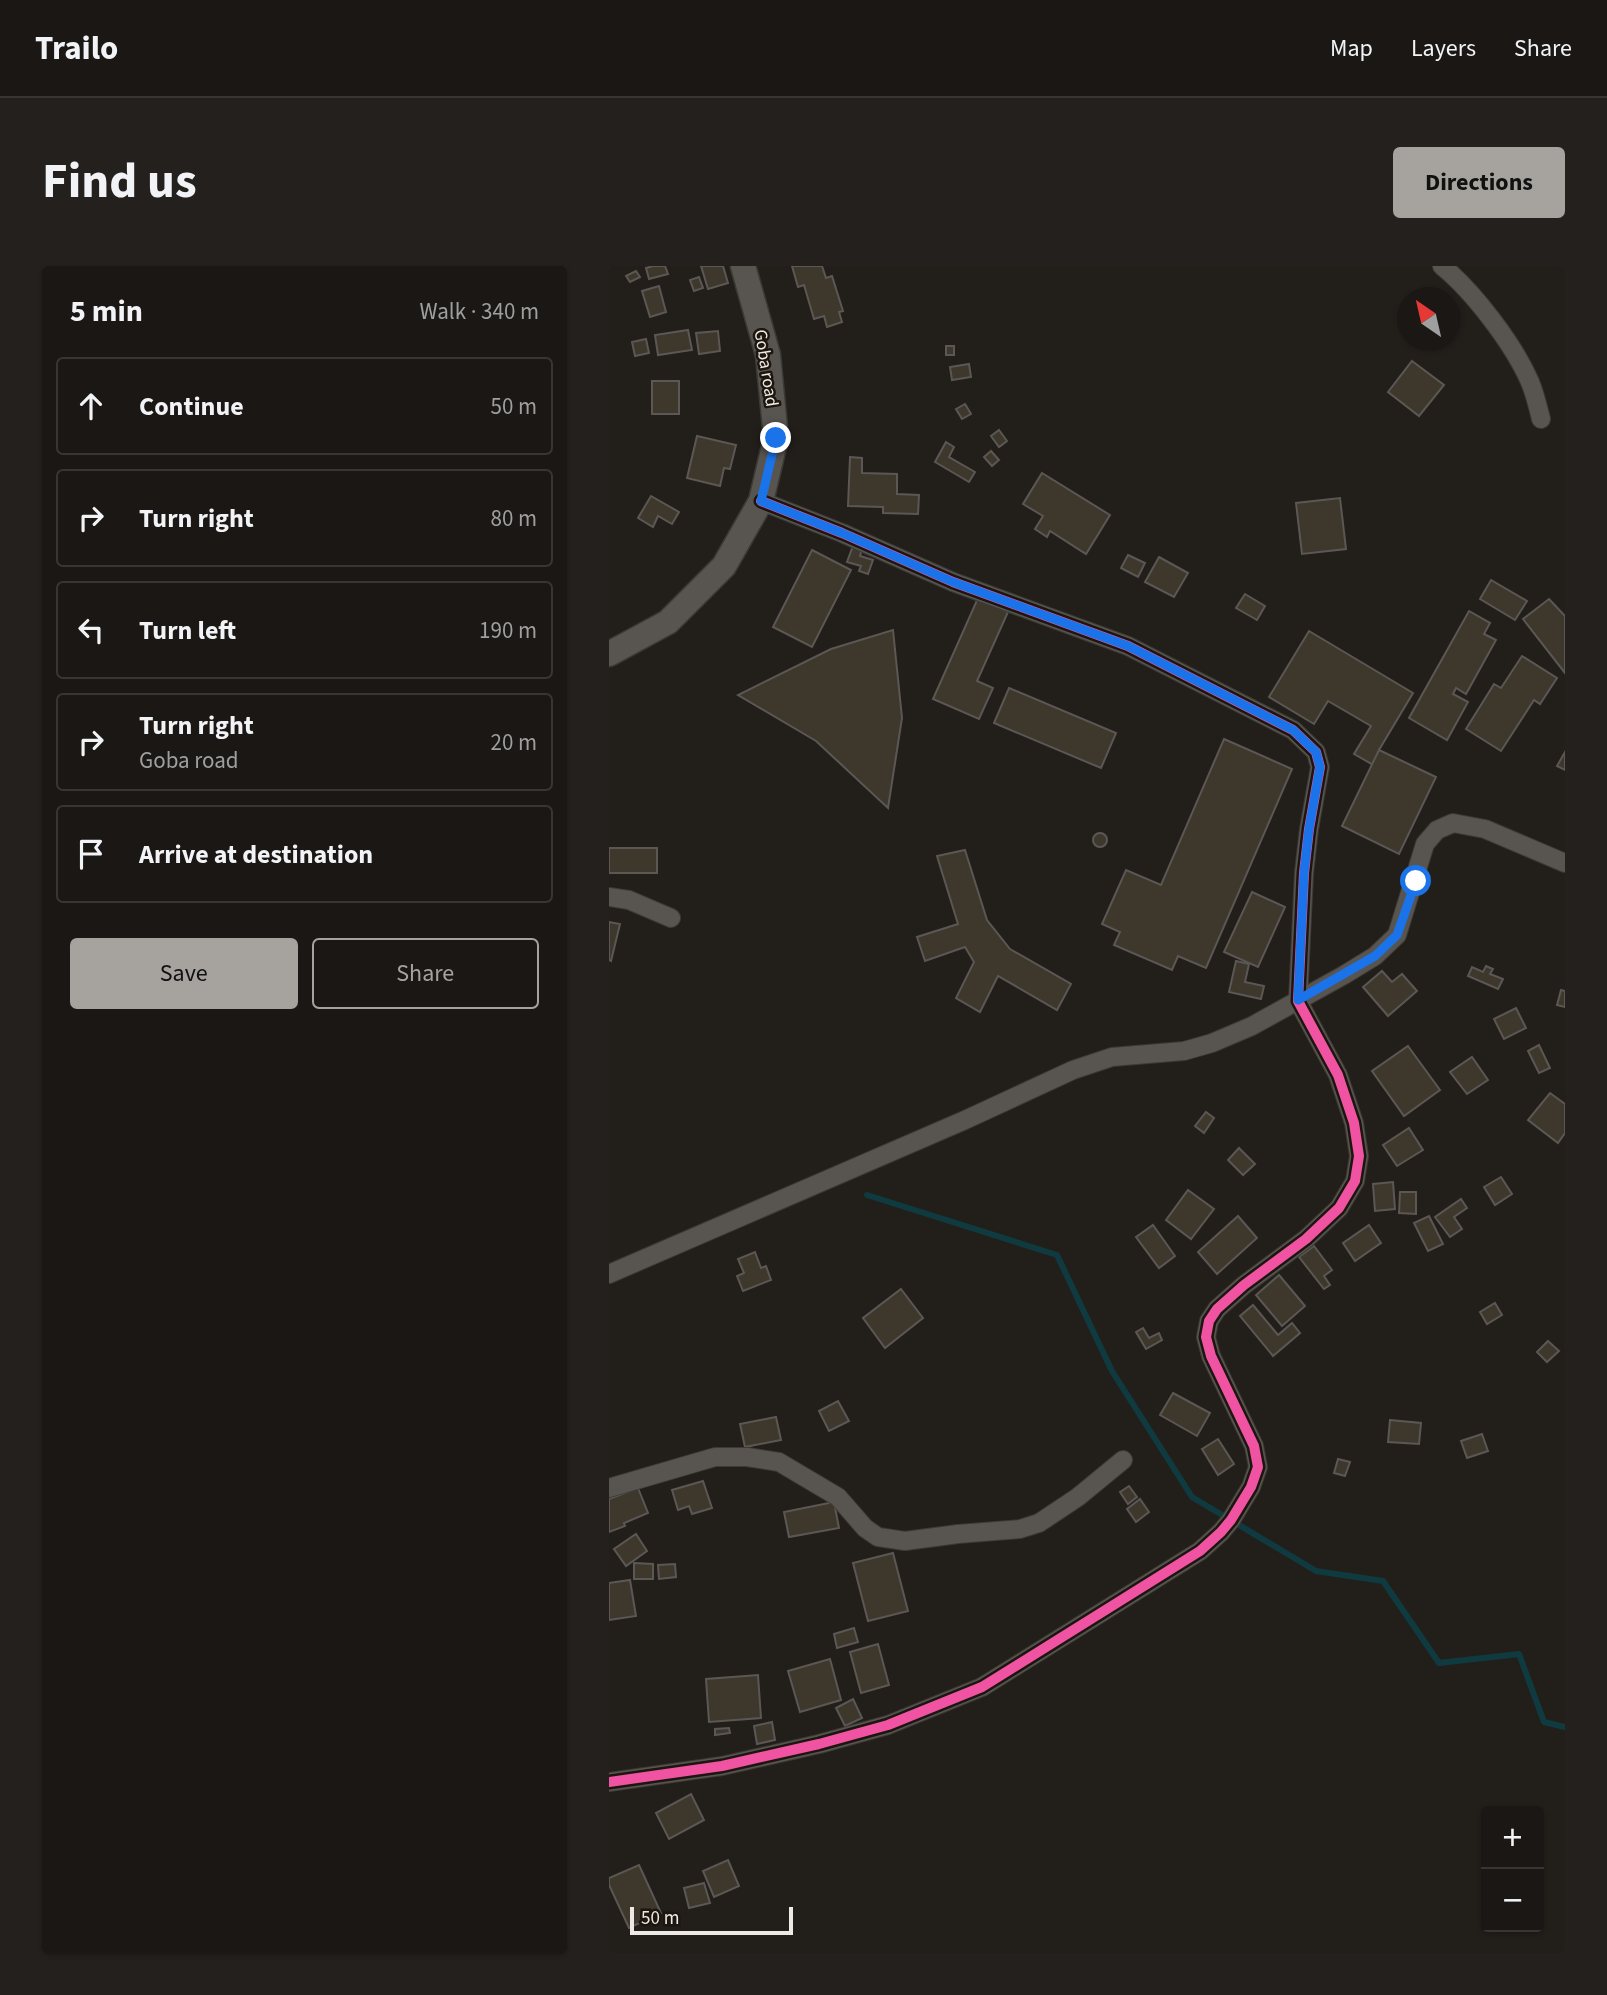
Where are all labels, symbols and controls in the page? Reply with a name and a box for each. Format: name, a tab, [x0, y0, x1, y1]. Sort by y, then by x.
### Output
text: Trailo	[35, 25, 118, 72]
text: Map	[1330, 31, 1373, 66]
text: Layers	[1411, 31, 1476, 66]
text: Share	[1514, 31, 1572, 66]
text: Find us	[42, 147, 197, 217]
button: Directions	[1393, 147, 1565, 218]
north arrow	[1397, 287, 1460, 350]
text: 5 min	[70, 290, 143, 333]
text: Walk · 340 m	[420, 295, 539, 328]
street label: Goba road	[748, 328, 784, 408]
icon: ahead	[72, 387, 110, 425]
text: Continue	[139, 388, 244, 425]
text: 50 m	[490, 390, 537, 423]
route end	[760, 422, 791, 453]
icon: right	[72, 499, 110, 537]
text: Turn right	[139, 500, 254, 537]
text: 80 m	[490, 502, 537, 535]
icon: left	[72, 611, 110, 649]
text: Turn left	[139, 612, 236, 649]
text: 190 m	[479, 614, 537, 647]
text: Turn right	[139, 707, 254, 744]
icon: right	[72, 723, 110, 761]
text: 20 m	[490, 726, 537, 759]
text: Goba road	[139, 744, 239, 777]
icon: arrive	[72, 835, 110, 873]
text: Arrive at destination	[139, 836, 373, 873]
route start	[1400, 865, 1431, 896]
button: Save	[70, 938, 298, 1009]
button: Share	[312, 938, 539, 1009]
map controls	[1481, 1806, 1544, 1932]
button: +	[1481, 1806, 1544, 1869]
button: −	[1481, 1869, 1544, 1932]
scale bar	[630, 1904, 793, 1936]
text: 50 m	[641, 1905, 679, 1932]

